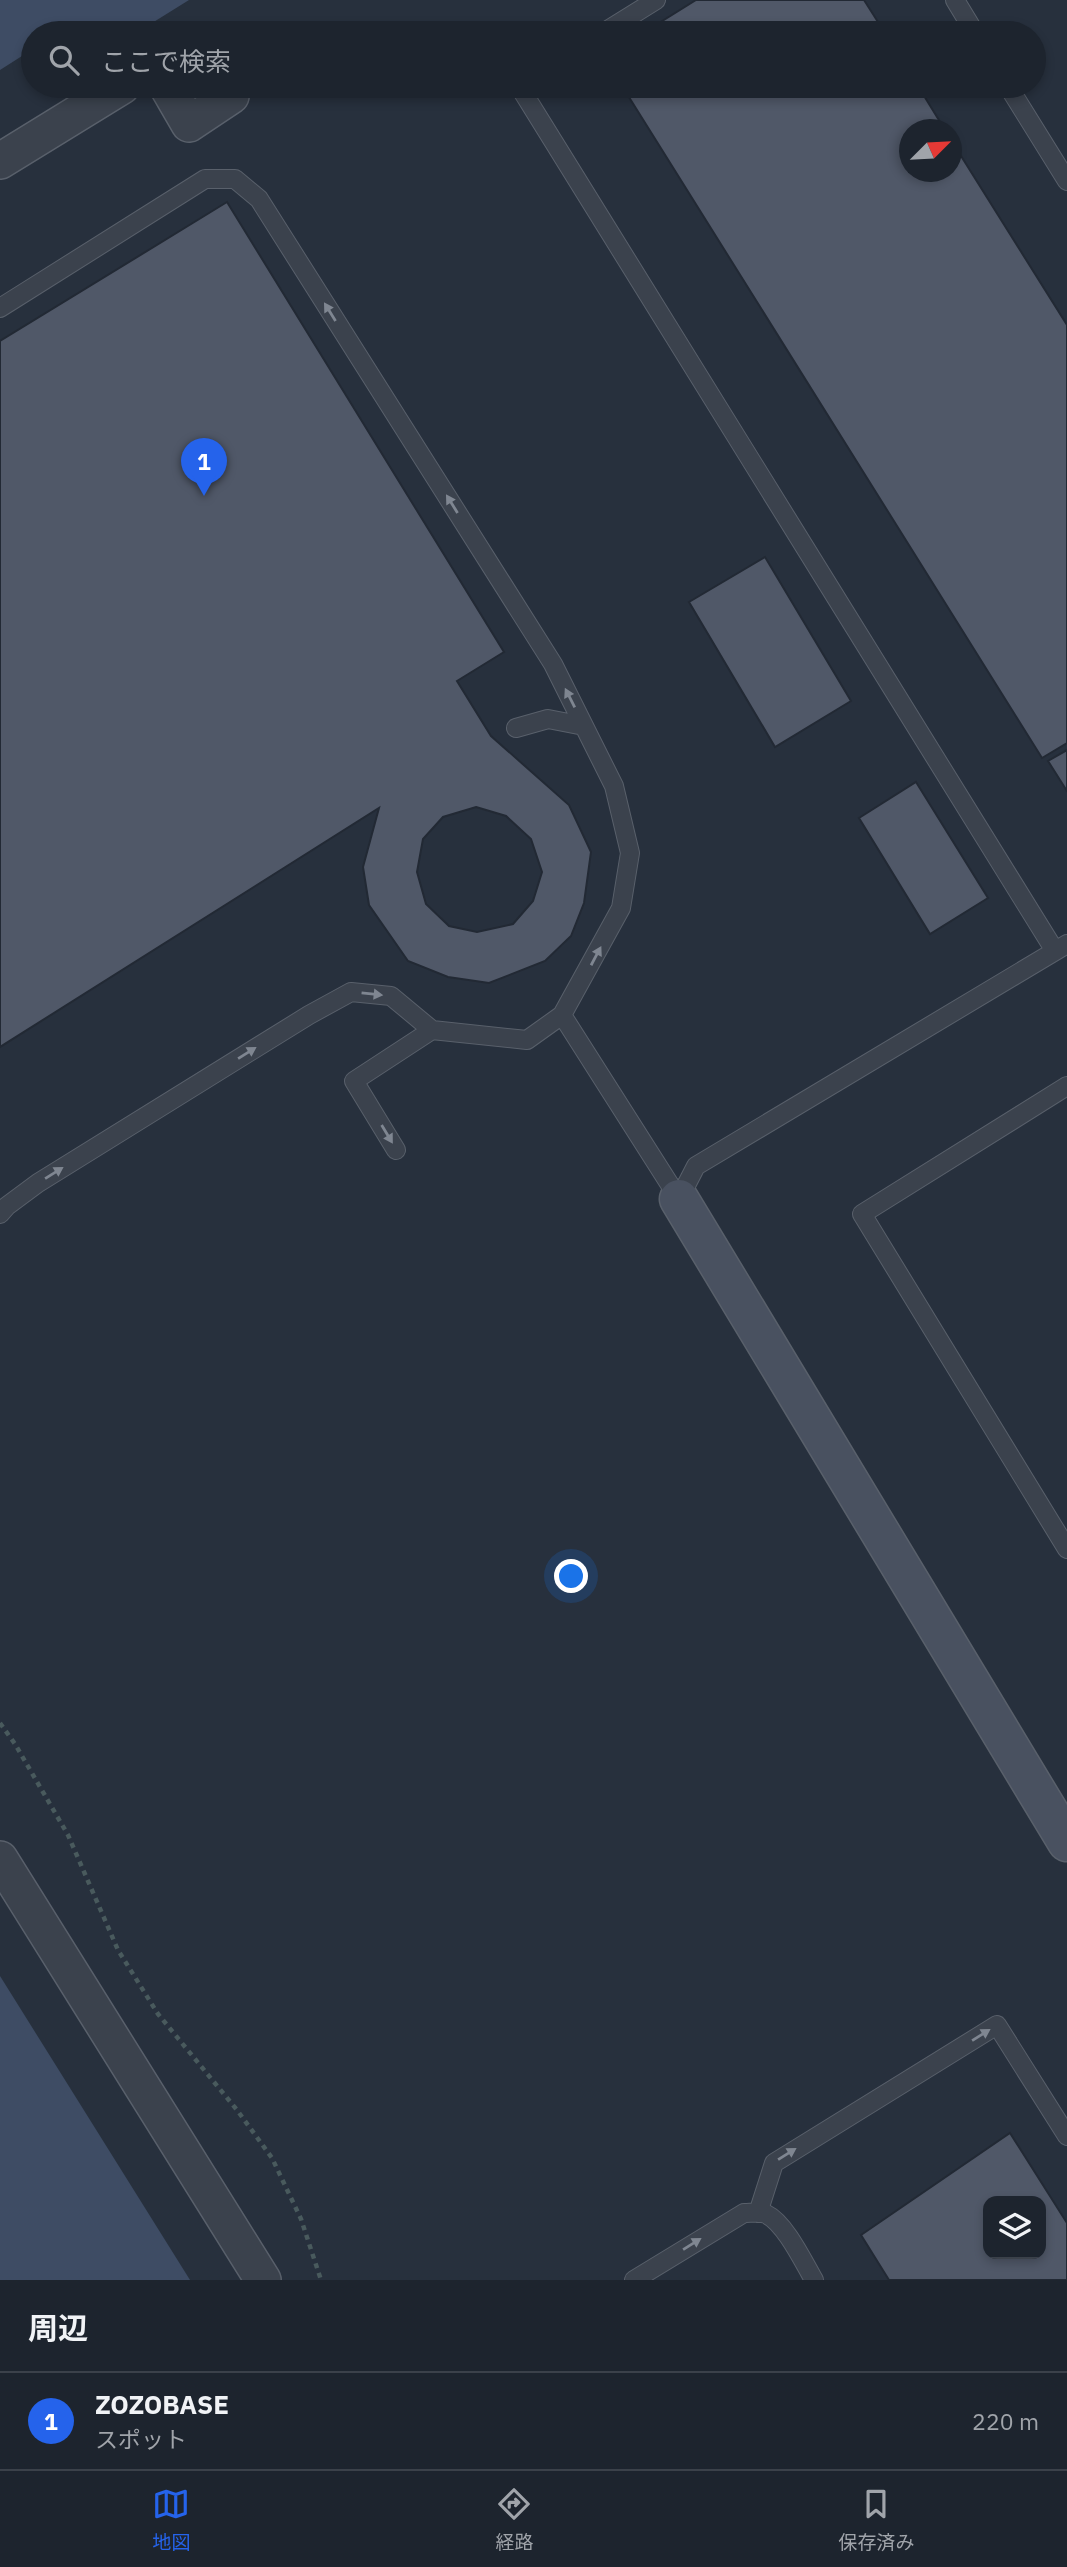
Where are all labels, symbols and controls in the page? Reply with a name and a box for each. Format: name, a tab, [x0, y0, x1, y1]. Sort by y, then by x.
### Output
search box	[21, 21, 1046, 98]
icon: search	[45, 41, 83, 79]
text: ここで検索	[101, 44, 231, 78]
north arrow	[899, 119, 962, 182]
one-way arrow	[324, 303, 337, 322]
pin: 1	[181, 438, 227, 496]
one-way arrow	[445, 495, 458, 514]
one-way arrow	[565, 688, 577, 708]
one-way arrow	[589, 945, 601, 965]
one-way arrow	[361, 989, 383, 1000]
one-way arrow	[238, 1046, 257, 1059]
one-way arrow	[380, 1125, 393, 1144]
one-way arrow	[45, 1167, 64, 1179]
your location	[554, 1559, 588, 1593]
one-way arrow	[972, 2029, 991, 2042]
one-way arrow	[778, 2148, 797, 2161]
map controls	[983, 2196, 1046, 2259]
button: layers	[983, 2196, 1046, 2259]
one-way arrow	[683, 2238, 702, 2251]
text: 周辺	[28, 2308, 88, 2347]
text: ZOZOBASE	[95, 2387, 229, 2421]
text: 1	[44, 2406, 58, 2436]
text: 220 m	[972, 2406, 1039, 2436]
text: スポット	[95, 2424, 187, 2454]
tab: 地図	[152, 2485, 191, 2554]
tab: 経路	[495, 2485, 534, 2554]
tab: 保存済み	[838, 2485, 915, 2554]

